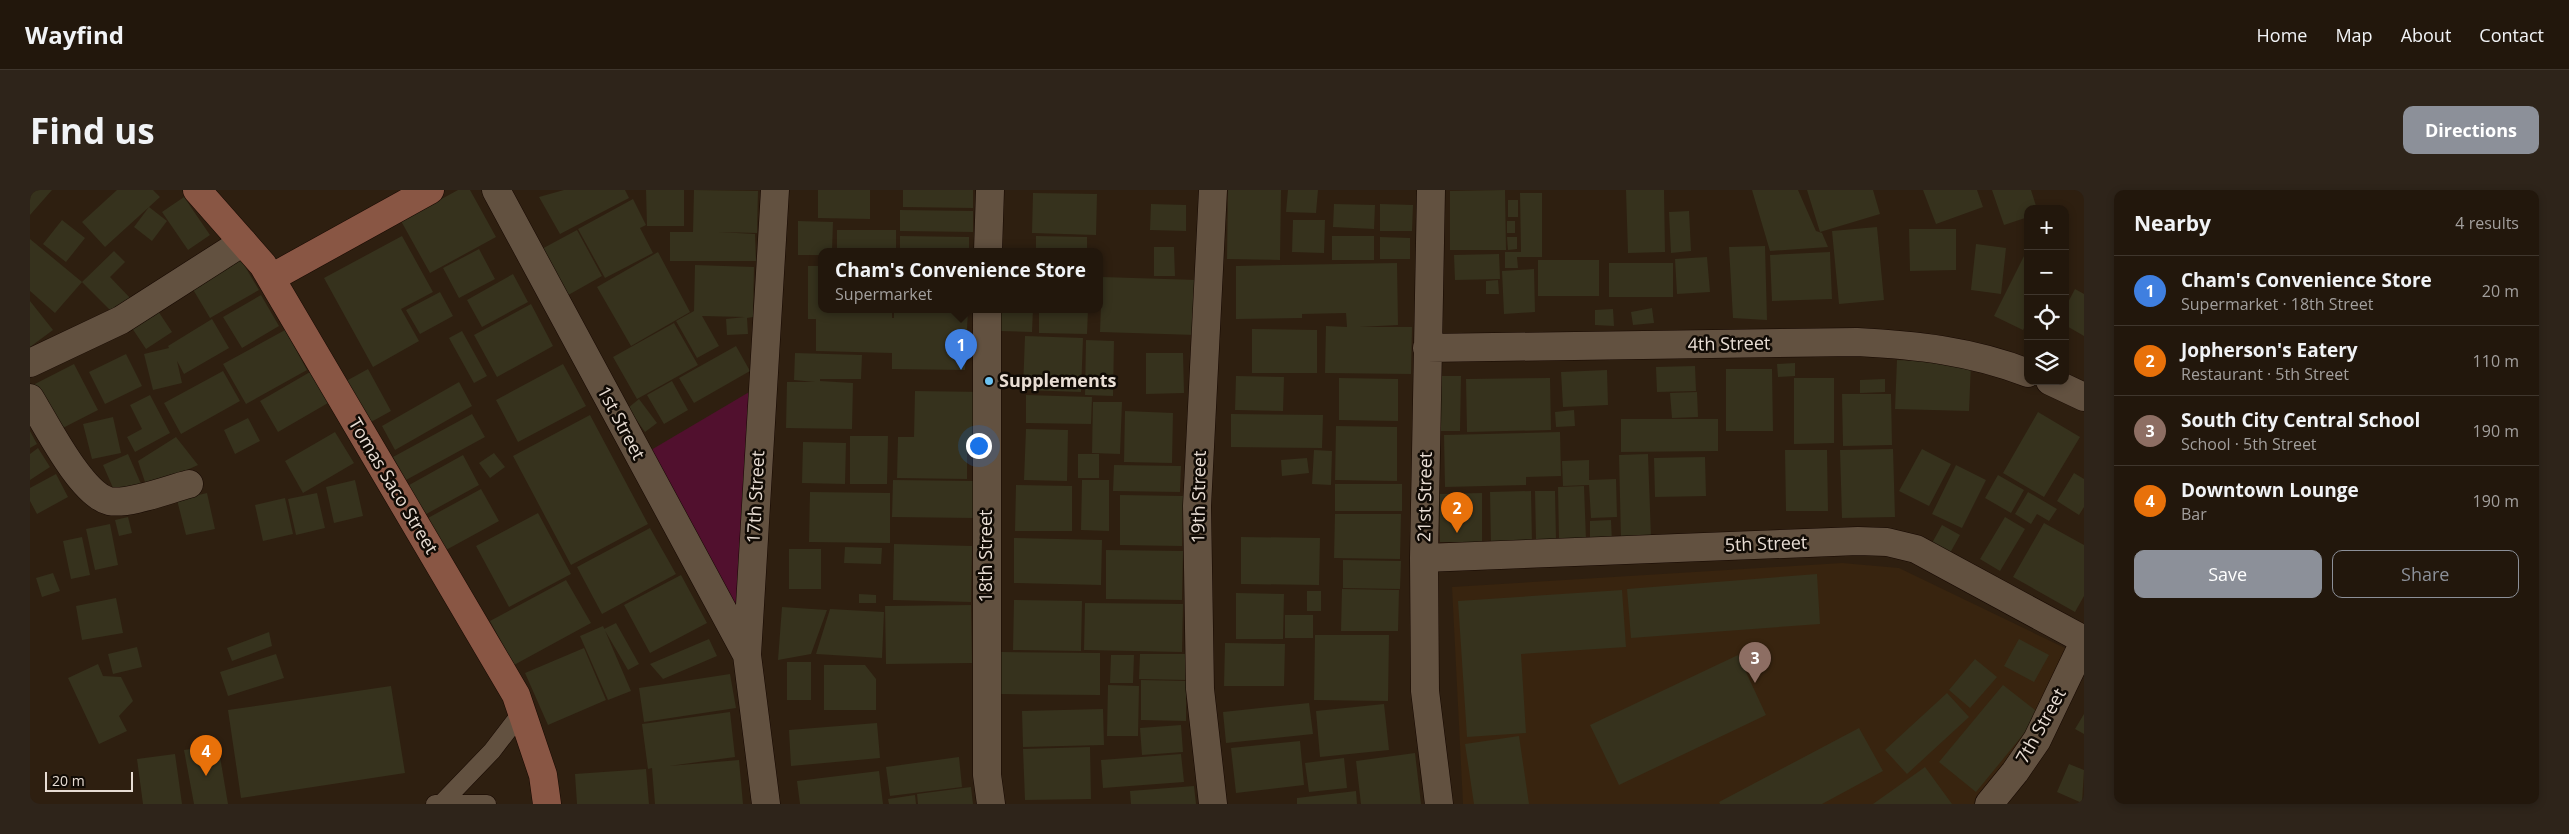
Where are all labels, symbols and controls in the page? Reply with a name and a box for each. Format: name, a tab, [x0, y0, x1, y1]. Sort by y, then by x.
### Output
text: Wayfind	[25, 18, 124, 51]
text: Home	[2257, 23, 2307, 47]
text: Map	[2335, 23, 2373, 47]
text: About	[2401, 23, 2451, 47]
text: Contact	[2479, 23, 2544, 47]
button: Directions	[2403, 106, 2539, 154]
text: Find us	[30, 107, 155, 154]
map controls	[2024, 205, 2069, 385]
button: +	[2024, 205, 2069, 250]
text: Nearby	[2134, 209, 2211, 237]
text: 4 results	[2455, 212, 2519, 234]
popup	[818, 248, 1103, 313]
button: −	[2024, 250, 2069, 295]
text: Cham's Convenience Store	[835, 257, 1086, 283]
text: Cham's Convenience Store	[2181, 267, 2432, 293]
text: 1	[2145, 280, 2155, 302]
text: 20 m	[2482, 280, 2519, 302]
text: Supermarket	[835, 283, 932, 305]
text: Supermarket · 18th Street	[2181, 293, 2373, 315]
button: locate	[2024, 295, 2069, 340]
pin: 1	[945, 329, 977, 370]
street label: 4th Street	[1687, 330, 1771, 356]
text: Jopherson's Eatery	[2181, 337, 2358, 363]
button: layers	[2024, 340, 2069, 385]
text: 2	[2145, 350, 2155, 372]
text: 110 m	[2473, 350, 2519, 372]
text: Restaurant · 5th Street	[2181, 363, 2349, 385]
place label: Supplements	[999, 368, 1117, 392]
marker: Supplements	[983, 375, 995, 387]
street label: 1st Street	[592, 381, 651, 464]
text: South City Central School	[2181, 407, 2420, 433]
street label: Tomas Saco Street	[344, 413, 444, 558]
text: 3	[2145, 420, 2155, 442]
text: 190 m	[2473, 420, 2519, 442]
your location	[966, 433, 992, 459]
text: School · 5th Street	[2181, 433, 2317, 455]
street label: 17th Street	[741, 450, 769, 544]
street label: 19th Street	[1185, 450, 1211, 544]
street label: 21st Street	[1411, 452, 1437, 542]
text: Downtown Lounge	[2181, 477, 2359, 503]
text: 4	[2145, 490, 2155, 512]
text: 190 m	[2473, 490, 2519, 512]
pin: 2	[1441, 492, 1473, 533]
text: Bar	[2181, 503, 2207, 525]
street label: 18th Street	[973, 510, 997, 603]
street label: 5th Street	[1724, 530, 1808, 556]
button: Save	[2134, 550, 2322, 598]
button: Share	[2332, 550, 2519, 598]
pin: 3	[1739, 642, 1771, 683]
street label: 7th Street	[2010, 684, 2071, 767]
pin: 4	[190, 735, 222, 776]
scale bar	[45, 769, 132, 792]
text: 20 m	[52, 771, 85, 790]

